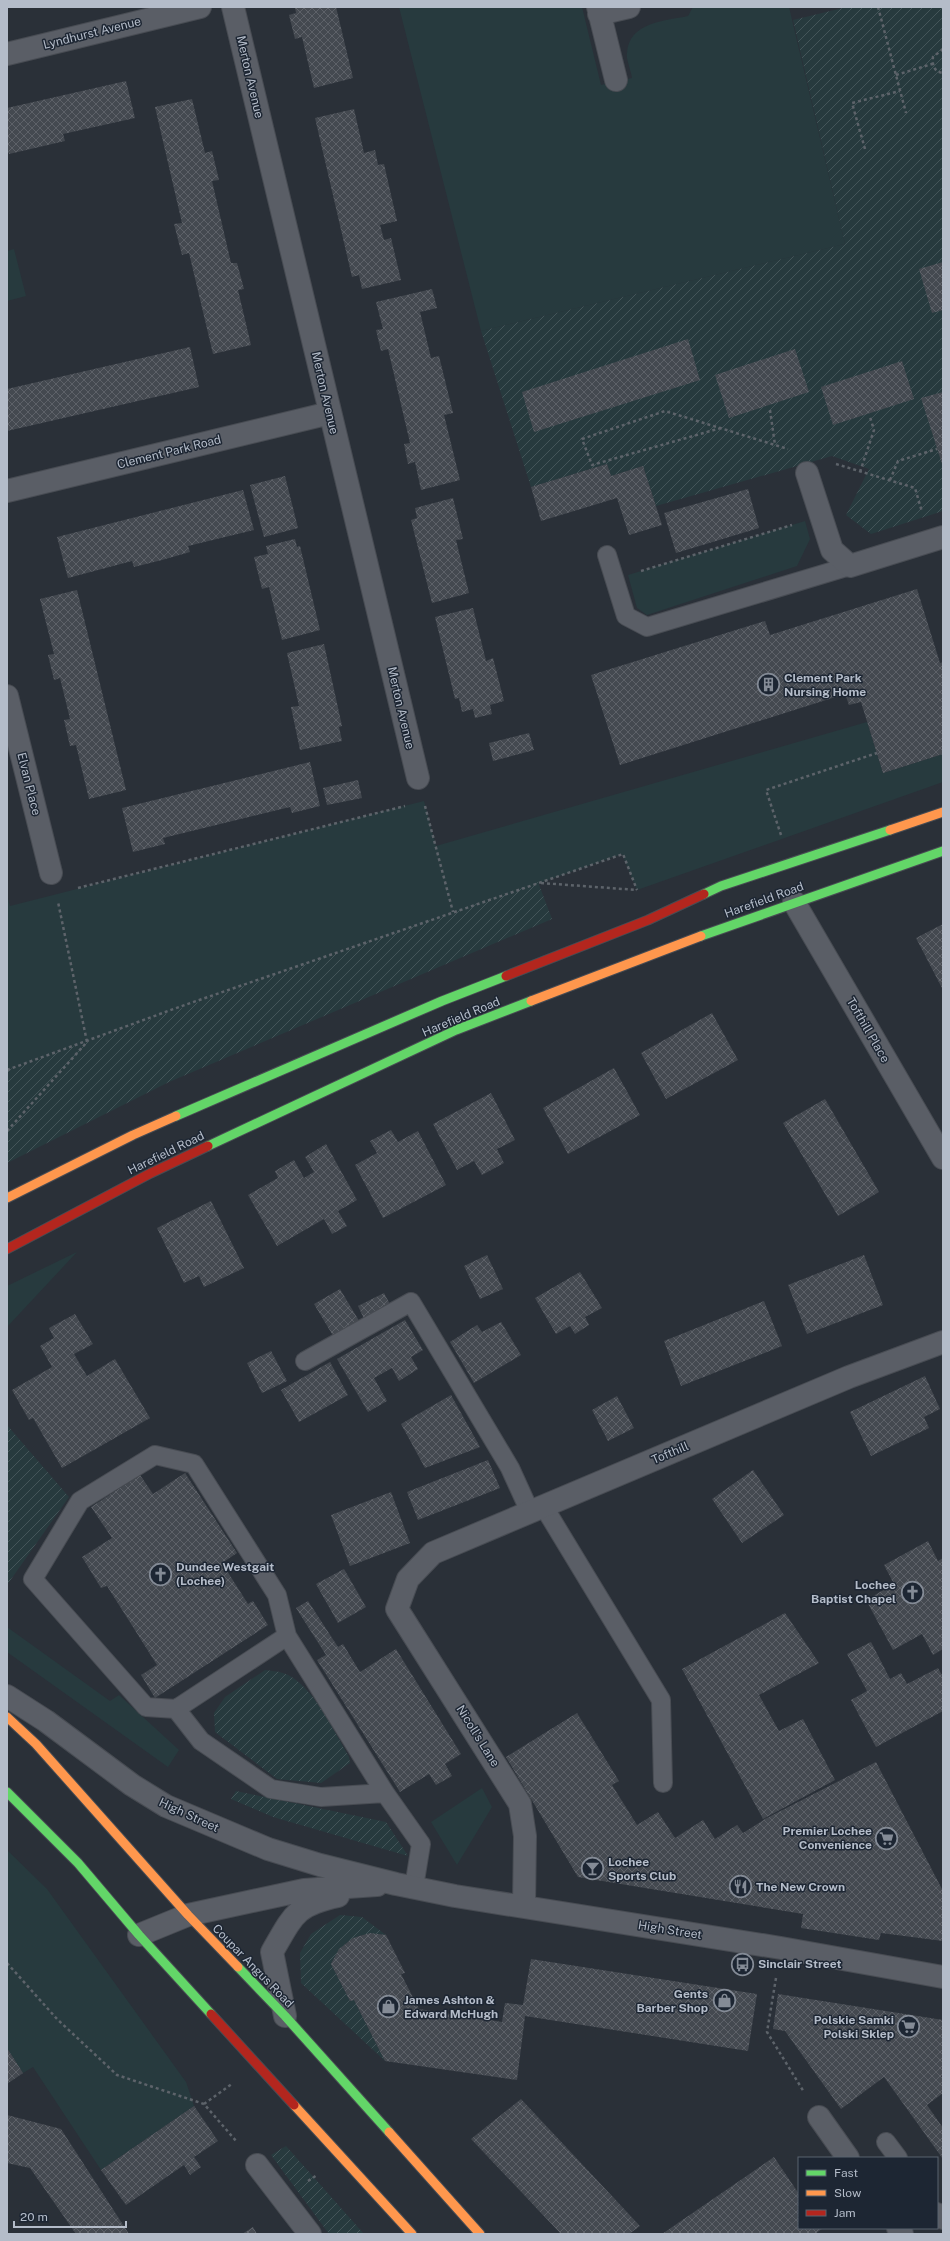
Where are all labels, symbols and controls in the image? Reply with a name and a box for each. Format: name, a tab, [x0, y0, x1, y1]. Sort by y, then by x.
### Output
street label: Lyndhurst Avenue	[42, 14, 143, 52]
street label: Merton Avenue	[234, 34, 266, 120]
street label: Merton Avenue	[309, 350, 341, 436]
street label: Clement Park Road	[116, 432, 222, 472]
street label: Merton Avenue	[385, 665, 417, 751]
place label: Clement Park Nursing Home	[784, 671, 866, 699]
building icon: Clement Park Nursing Home	[756, 672, 782, 698]
street label: Elvan Place	[14, 751, 44, 817]
street label: Harefield Road	[722, 879, 806, 921]
street label: Harefield Road	[420, 994, 502, 1040]
street label: Tofthill Place	[844, 995, 892, 1065]
street label: Harefield Road	[126, 1128, 206, 1178]
street label: Tofthill	[649, 1439, 691, 1467]
place label: Dundee Westgait (Lochee)	[176, 1560, 274, 1588]
church icon: Dundee Westgait (Lochee)	[148, 1561, 174, 1587]
place label: Lochee Baptist Chapel	[811, 1578, 896, 1606]
church icon: Lochee Baptist Chapel	[899, 1579, 925, 1605]
street label: Nicoll's Lane	[454, 1703, 503, 1770]
street label: High Street	[157, 1795, 221, 1835]
place label: Premier Lochee Convenience	[783, 1824, 872, 1852]
supermarket icon: Premier Lochee Convenience	[874, 1825, 900, 1851]
place label: Lochee Sports Club	[608, 1855, 676, 1883]
bar icon: Lochee Sports Club	[580, 1856, 606, 1882]
restaurant icon: The New Crown	[728, 1874, 754, 1900]
place label: The New Crown	[756, 1880, 845, 1894]
street label: High Street	[637, 1918, 703, 1942]
street label: Coupar Angus Road	[210, 1921, 296, 2011]
bus stop icon: Sinclair Street	[730, 1951, 756, 1977]
place label: Sinclair Street	[758, 1957, 841, 1971]
place label: Gents Barber Shop	[637, 1987, 708, 2015]
shop icon: Gents Barber Shop	[711, 1988, 737, 2014]
place label: James Ashton & Edward McHugh	[404, 1993, 498, 2021]
shop icon: James Ashton & Edward McHugh	[375, 1994, 401, 2020]
place label: Polskie Samki Polski Sklep	[814, 2013, 894, 2041]
supermarket icon: Polskie Samki Polski Sklep	[896, 2014, 922, 2040]
legend	[798, 2157, 938, 2229]
text: Fast	[834, 2166, 859, 2180]
text: Slow	[834, 2186, 862, 2200]
scale bar	[14, 2203, 126, 2229]
text: Jam	[834, 2206, 856, 2220]
text: 20 m	[20, 2210, 48, 2224]

